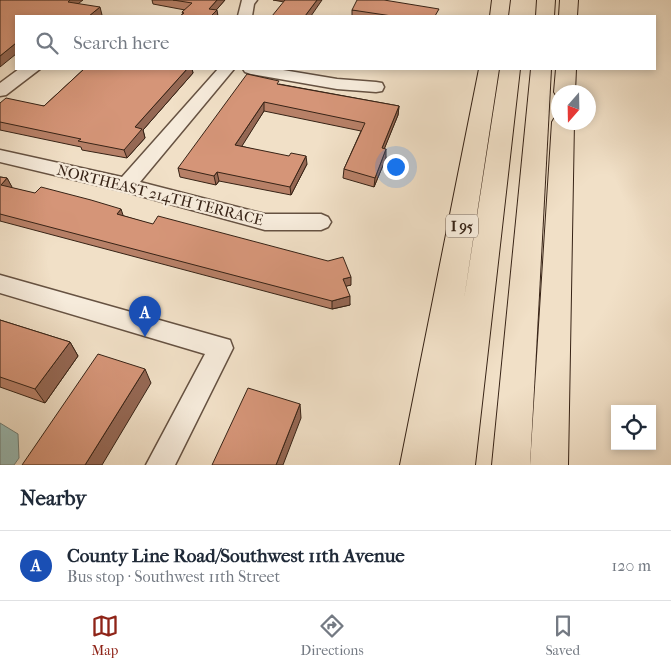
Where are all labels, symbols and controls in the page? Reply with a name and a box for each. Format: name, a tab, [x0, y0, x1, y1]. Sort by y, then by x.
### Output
search box	[15, 15, 656, 70]
icon: search	[33, 29, 61, 57]
text: Search here	[73, 32, 169, 54]
north arrow	[551, 85, 596, 130]
your location	[383, 154, 409, 180]
street label: NORTHEAST 214TH TERRACE	[55, 161, 265, 229]
road number: I 95	[446, 215, 478, 238]
pin: A	[129, 296, 161, 337]
map controls	[611, 405, 656, 450]
button: locate	[611, 405, 656, 450]
text: Nearby	[20, 486, 86, 510]
text: County Line Road/Southwest 11th Avenue	[67, 545, 405, 567]
text: A	[31, 556, 41, 575]
text: 120 m	[612, 556, 651, 575]
text: Bus stop · Southwest 11th Street	[67, 567, 280, 586]
tab: Map	[91, 612, 119, 659]
tab: Directions	[301, 612, 364, 659]
tab: Saved	[545, 612, 580, 659]

